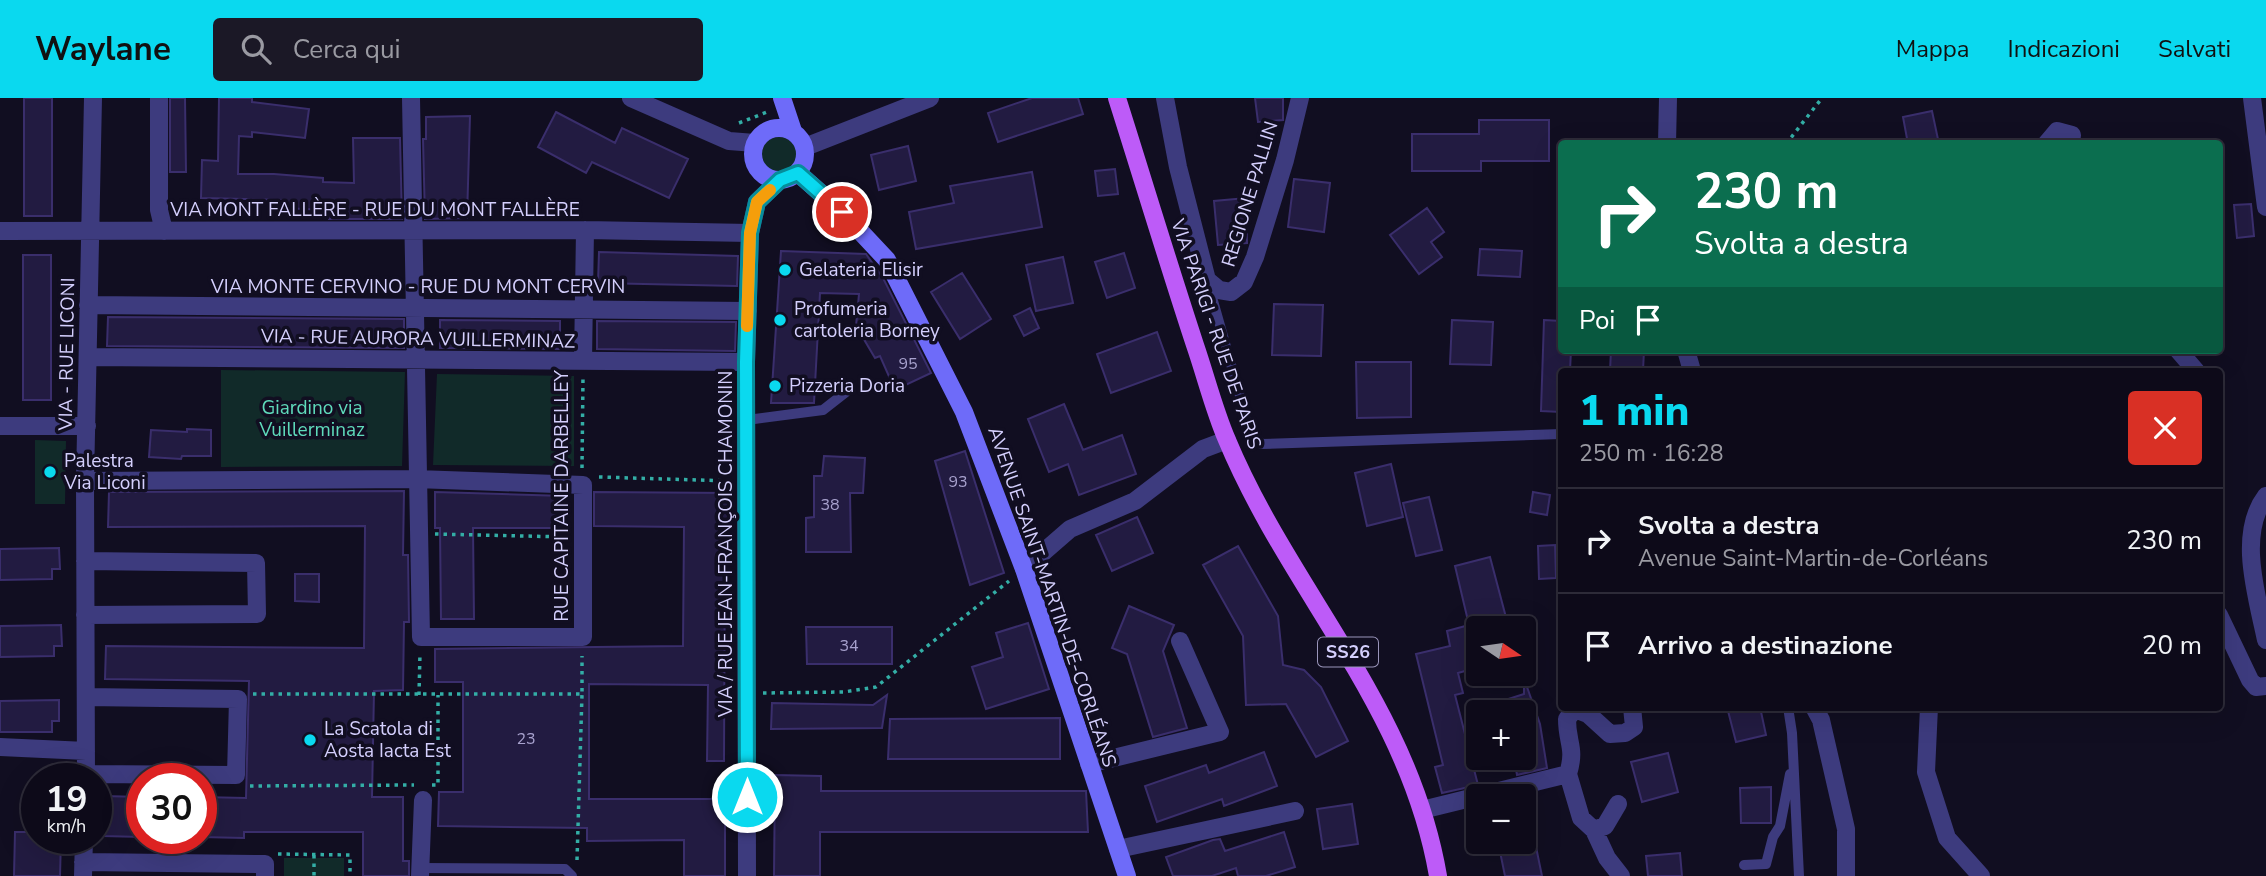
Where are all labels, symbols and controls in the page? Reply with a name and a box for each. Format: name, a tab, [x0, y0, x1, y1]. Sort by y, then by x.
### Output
search box	[213, 18, 703, 81]
text: Waylane	[35, 27, 171, 72]
icon: search	[237, 30, 275, 68]
text: Cerca qui	[293, 32, 401, 67]
text: Mappa	[1896, 33, 1970, 65]
text: Indicazioni	[2008, 33, 2120, 65]
text: Salvati	[2158, 33, 2231, 65]
street label: REGIONE PALLIN	[1215, 118, 1285, 270]
text: 230 m	[1694, 158, 1838, 225]
icon: right	[1579, 168, 1670, 259]
pin	[812, 182, 872, 242]
icon: arrive	[823, 193, 861, 231]
street label: VIA MONT FALLÈRE - RUE DU MONT FALLÈRE	[169, 197, 580, 223]
street label: VIA PARIGI - RUE DE PARIS	[1164, 215, 1268, 452]
text: Svolta a destra	[1694, 222, 1909, 265]
place label: Gelateria Elisir	[799, 257, 923, 283]
marker: Gelateria Elisir	[777, 262, 793, 278]
street label: VIA MONTE CERVINO - RUE DU MONT CERVIN	[210, 274, 625, 300]
street label: VIA - RUE LICONI	[53, 277, 81, 432]
place label: Profumeria cartoleria Borney	[794, 296, 940, 344]
icon: arrive	[1629, 301, 1667, 339]
text: Poi	[1579, 303, 1615, 338]
marker: Profumeria cartoleria Borney	[772, 312, 788, 328]
street label: VIA - RUE AURORA VUILLERMINAZ	[260, 323, 575, 355]
house number: 95	[898, 353, 918, 375]
street label: RUE CAPITAINE DARBELLEY	[549, 369, 575, 622]
street label: VIA / RUE JEAN-FRANÇOIS CHAMONIN	[713, 371, 739, 718]
place label: Pizzeria Doria	[789, 373, 905, 399]
marker: Pizzeria Doria	[767, 378, 783, 394]
text: 1 min	[1579, 383, 1689, 440]
button: close	[2128, 391, 2202, 465]
park label: Giardino via Vuillerminaz	[258, 395, 365, 443]
street label: AVENUE SAINT-MARTIN-DE-CORLÉANS	[981, 423, 1123, 771]
text: 250 m · 16:28	[1579, 438, 1724, 469]
place label: Palestra Via Liconi	[63, 448, 146, 496]
marker: Palestra Via Liconi	[42, 464, 58, 480]
house number: 93	[948, 471, 968, 493]
house number: 38	[820, 494, 840, 516]
text: Svolta a destra	[1638, 508, 1820, 543]
icon: right	[1579, 522, 1617, 560]
text: 230 m	[2126, 523, 2202, 558]
text: Avenue Saint-Martin-de-Corléans	[1638, 543, 1988, 574]
north arrow	[1466, 616, 1536, 686]
map controls	[1466, 616, 1536, 854]
icon: arrive	[1579, 627, 1617, 665]
text: Arrivo a destinazione	[1638, 628, 1893, 663]
text: 20 m	[2142, 628, 2202, 663]
house number: 34	[839, 635, 859, 657]
road number: SS26	[1318, 638, 1378, 666]
button: +	[1466, 700, 1536, 770]
place label: La Scatola di Aosta Iacta Est	[324, 716, 451, 764]
house number: 23	[516, 728, 536, 750]
marker: La Scatola di Aosta Iacta Est	[302, 732, 318, 748]
position arrow	[710, 760, 784, 834]
speed limit sign: 30	[126, 763, 217, 854]
text: 19	[45, 776, 88, 823]
button: −	[1466, 784, 1536, 854]
text: km/h	[47, 814, 86, 838]

